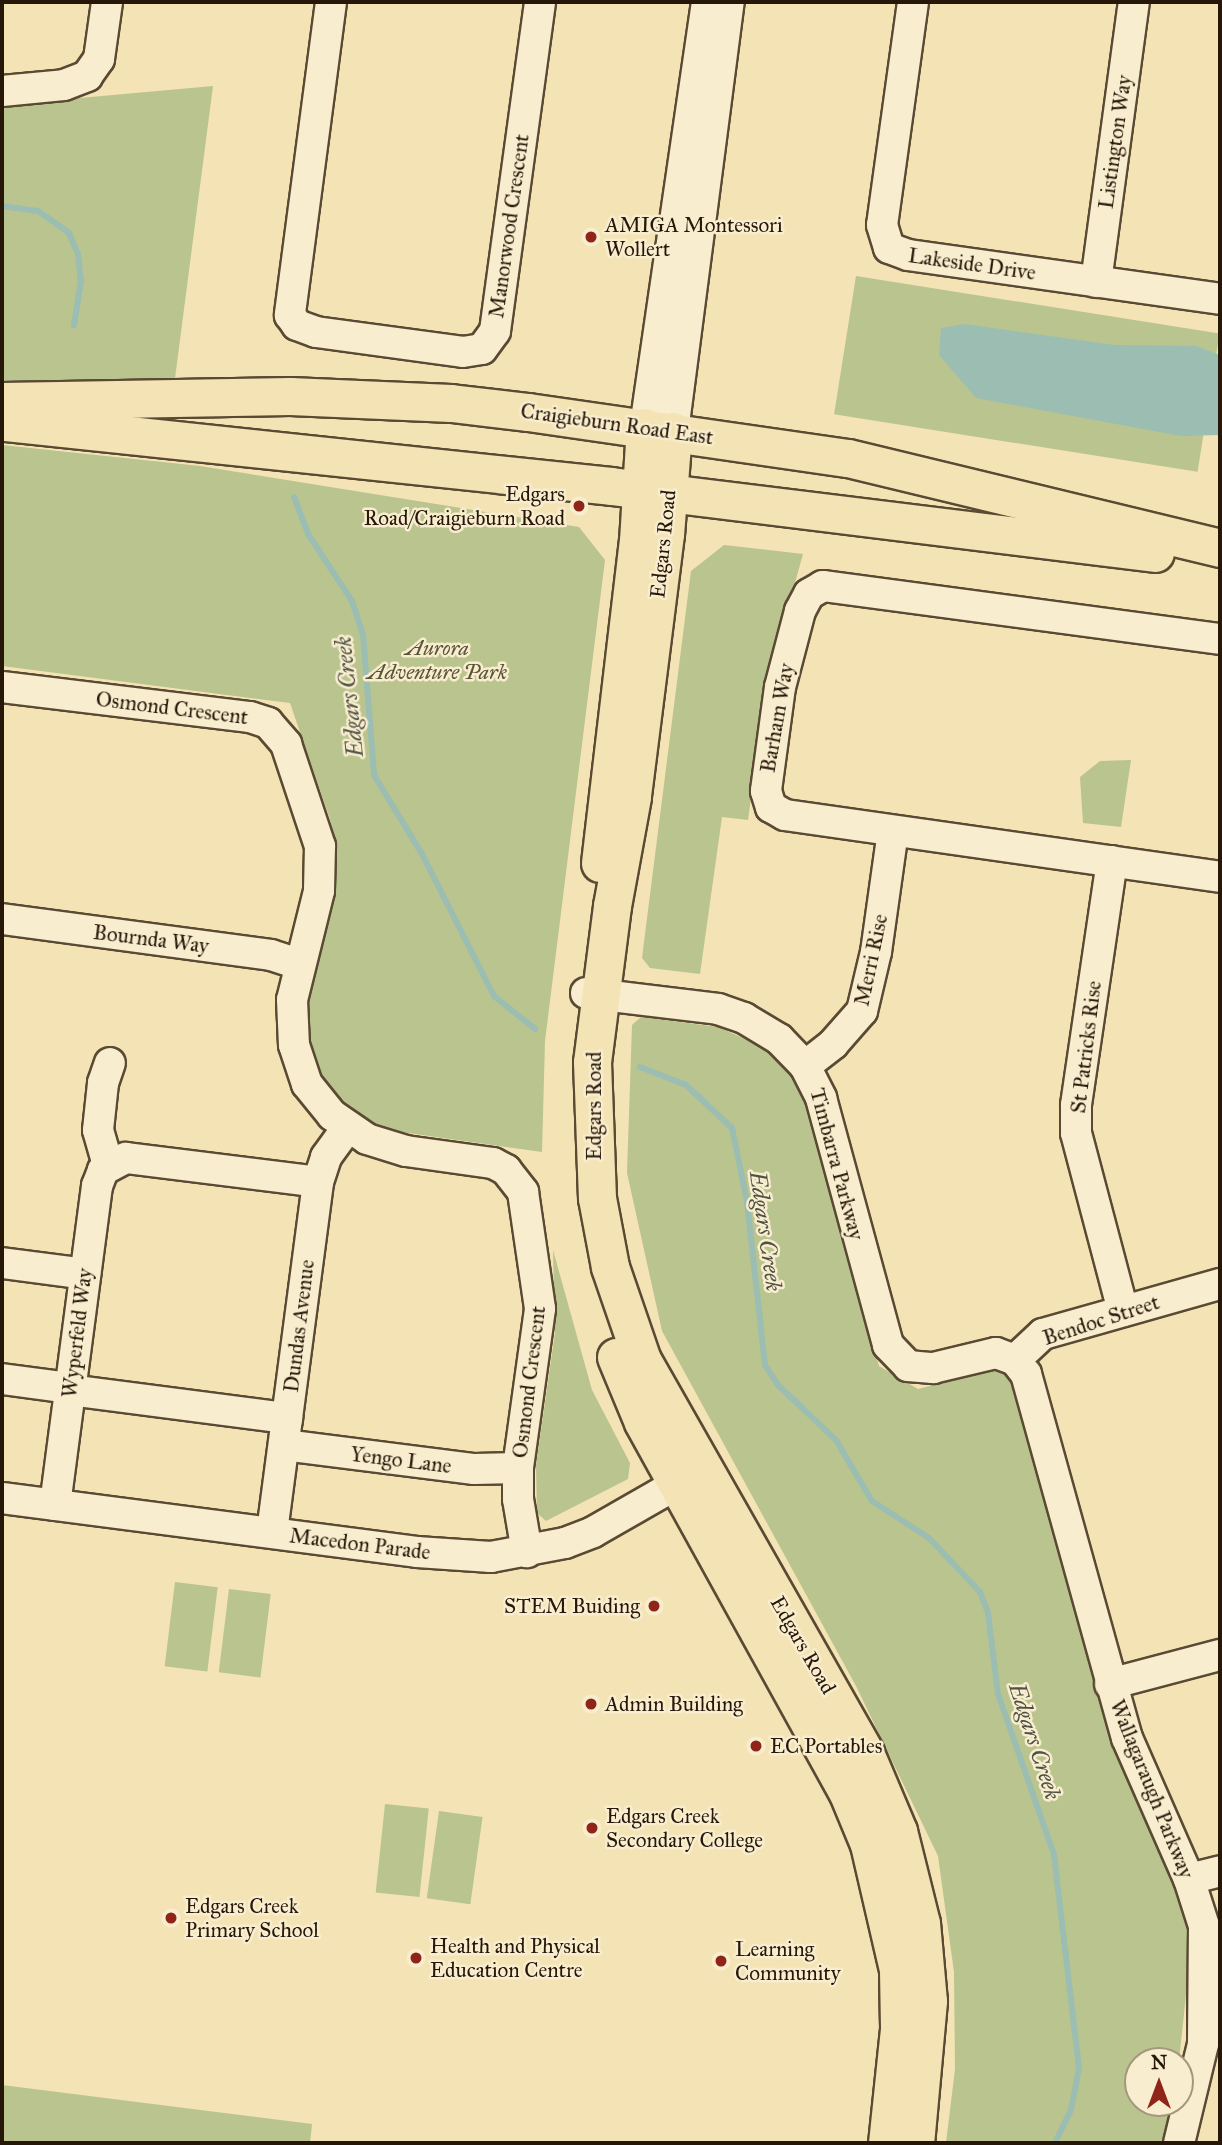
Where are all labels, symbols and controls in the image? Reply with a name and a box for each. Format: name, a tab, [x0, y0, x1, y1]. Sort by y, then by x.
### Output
street label: Listington Way	[1093, 74, 1137, 210]
street label: Manorwood Crescent	[484, 132, 534, 320]
place label: AMIGA Montessori Wollert	[605, 212, 783, 262]
marker: AMIGA Montessori Wollert	[583, 229, 599, 245]
street label: Lakeside Drive	[907, 243, 1037, 285]
street label: Craigieburn Road East	[519, 398, 715, 450]
place label: Edgars Road/Craigieburn Road	[364, 481, 565, 531]
street label: Edgars Road	[645, 488, 681, 600]
marker: Edgars Road/Craigieburn Road	[571, 498, 587, 514]
water label: Edgars Creek	[329, 635, 369, 759]
park label: Aurora Adventure Park	[367, 635, 507, 685]
street label: Barham Way	[755, 661, 799, 775]
street label: Osmond Crescent	[94, 686, 250, 730]
street label: Merri Rise	[849, 912, 893, 1008]
street label: Bournda Way	[92, 919, 210, 959]
street label: St Patricks Rise	[1065, 979, 1107, 1115]
street label: Edgars Road	[581, 1051, 607, 1161]
street label: Timbarra Parkway	[805, 1085, 869, 1243]
water label: Edgars Creek	[744, 1169, 788, 1293]
street label: Dundas Avenue	[278, 1258, 320, 1394]
street label: Wyperfeld Way	[57, 1267, 97, 1399]
street label: Bendoc Street	[1040, 1289, 1162, 1351]
street label: Osmond Crescent	[507, 1304, 551, 1460]
street label: Yengo Lane	[349, 1441, 453, 1479]
street label: Macedon Parade	[288, 1523, 432, 1565]
street label: Edgars Road	[765, 1591, 841, 1699]
place label: STEM Buiding	[504, 1593, 640, 1619]
marker: STEM Buiding	[646, 1598, 662, 1614]
water label: Edgars Creek	[1003, 1679, 1067, 1803]
place label: Admin Building	[605, 1691, 743, 1717]
marker: Admin Building	[583, 1696, 599, 1712]
street label: Wallagaraugh Parkway	[1105, 1696, 1199, 1882]
place label: EC Portables	[770, 1733, 882, 1759]
marker: EC Portables	[748, 1738, 764, 1754]
place label: Edgars Creek Secondary College	[606, 1803, 763, 1853]
marker: Edgars Creek Secondary College	[584, 1820, 600, 1836]
place label: Edgars Creek Primary School	[185, 1893, 319, 1943]
marker: Edgars Creek Primary School	[163, 1910, 179, 1926]
place label: Health and Physical Education Centre	[430, 1933, 600, 1983]
place label: Learning Community	[735, 1936, 841, 1986]
marker: Health and Physical Education Centre	[408, 1950, 424, 1966]
marker: Learning Community	[713, 1953, 729, 1969]
north arrow	[1124, 2047, 1194, 2117]
text: N	[1151, 2051, 1167, 2074]

